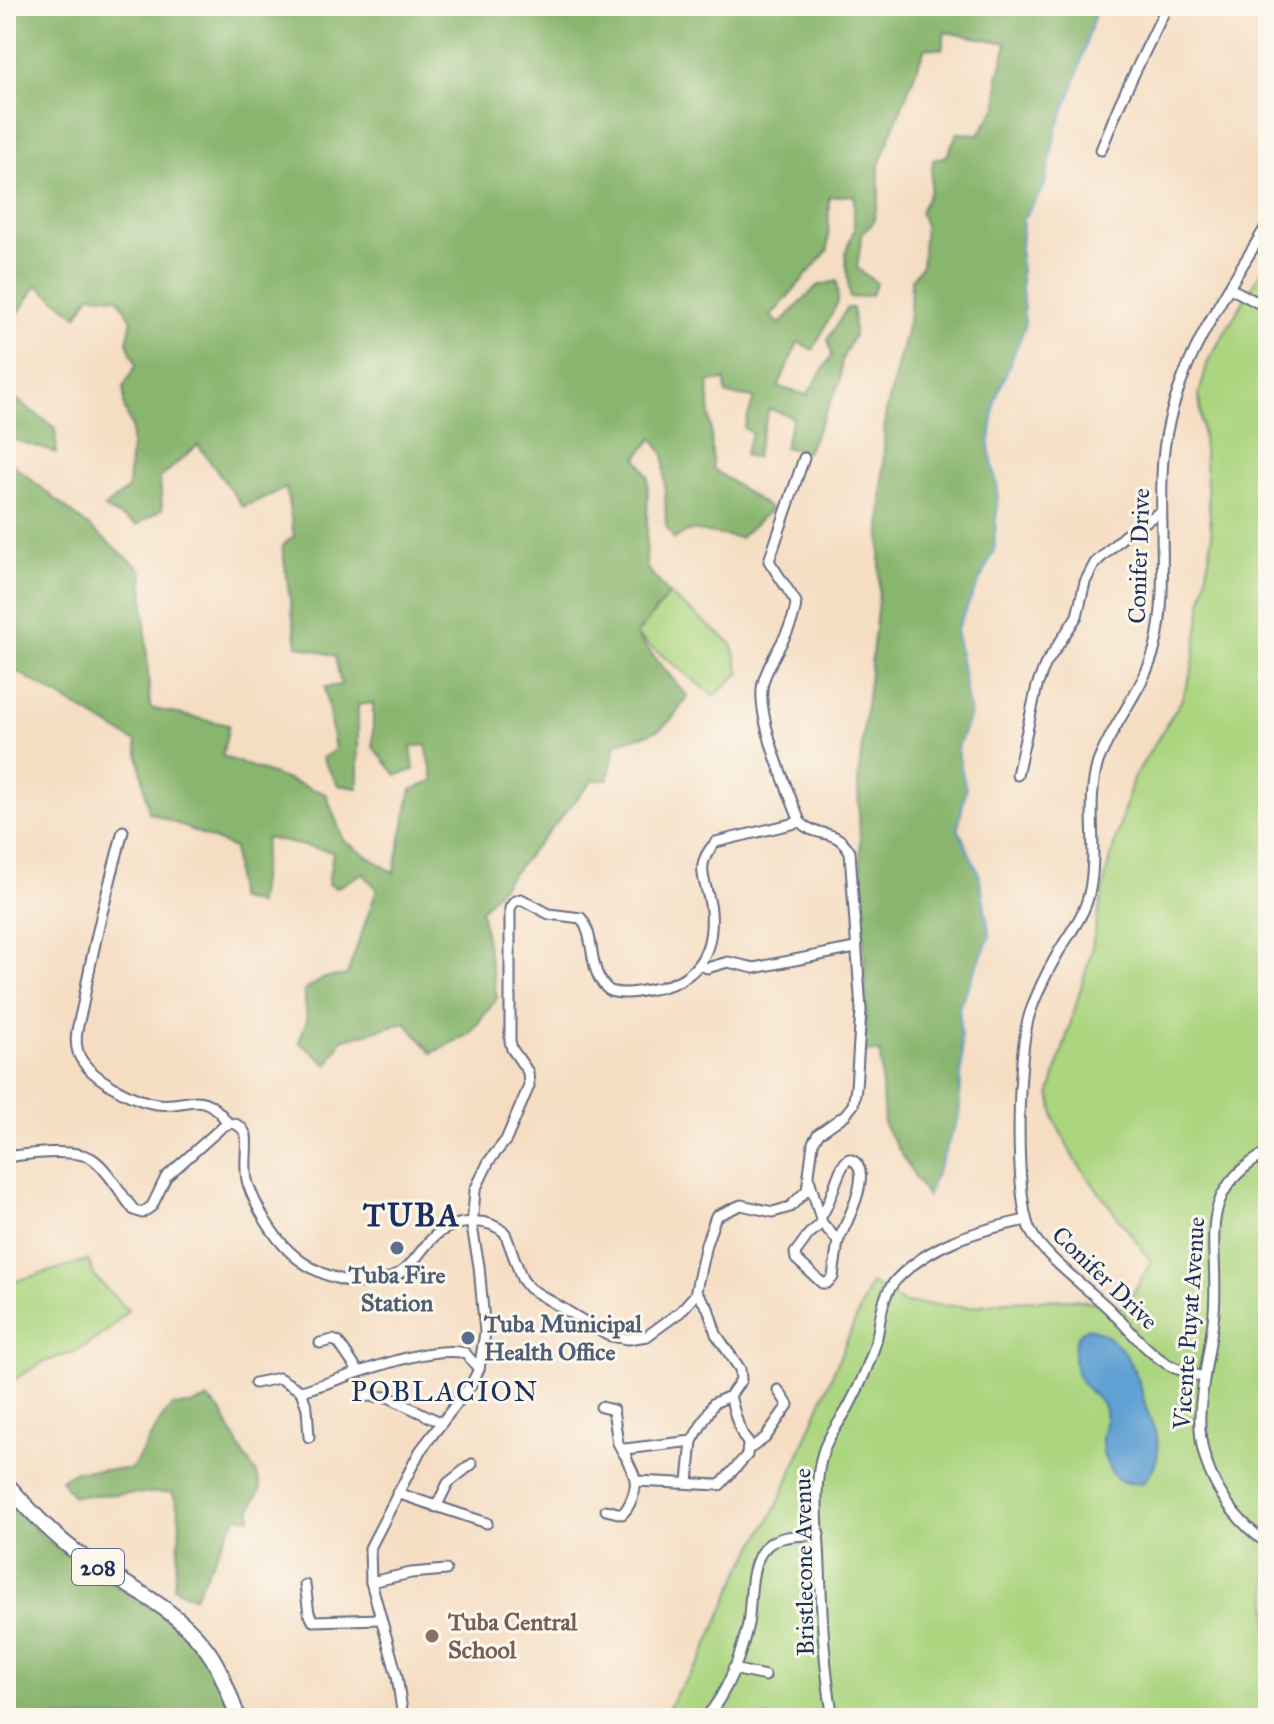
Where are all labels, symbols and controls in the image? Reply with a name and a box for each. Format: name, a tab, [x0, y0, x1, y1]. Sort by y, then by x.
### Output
street label: Conifer Drive	[1122, 488, 1156, 624]
district label: TUBA	[363, 1196, 461, 1235]
street label: Vicente Puyat Avenue	[1167, 1216, 1211, 1431]
street label: Conifer Drive	[1046, 1220, 1164, 1336]
marker: Tuba Fire Station	[388, 1239, 406, 1257]
place label: Tuba Fire Station	[348, 1260, 445, 1318]
place label: Tuba Municipal Health Office	[483, 1309, 642, 1367]
marker: Tuba Municipal Health Office	[459, 1329, 477, 1347]
district label: POBLACION	[351, 1374, 539, 1409]
street label: Bristlecone Avenue	[787, 1468, 821, 1656]
road number: 208	[72, 1549, 124, 1585]
place label: Tuba Central School	[447, 1607, 578, 1665]
marker: Tuba Central School	[423, 1627, 441, 1645]

